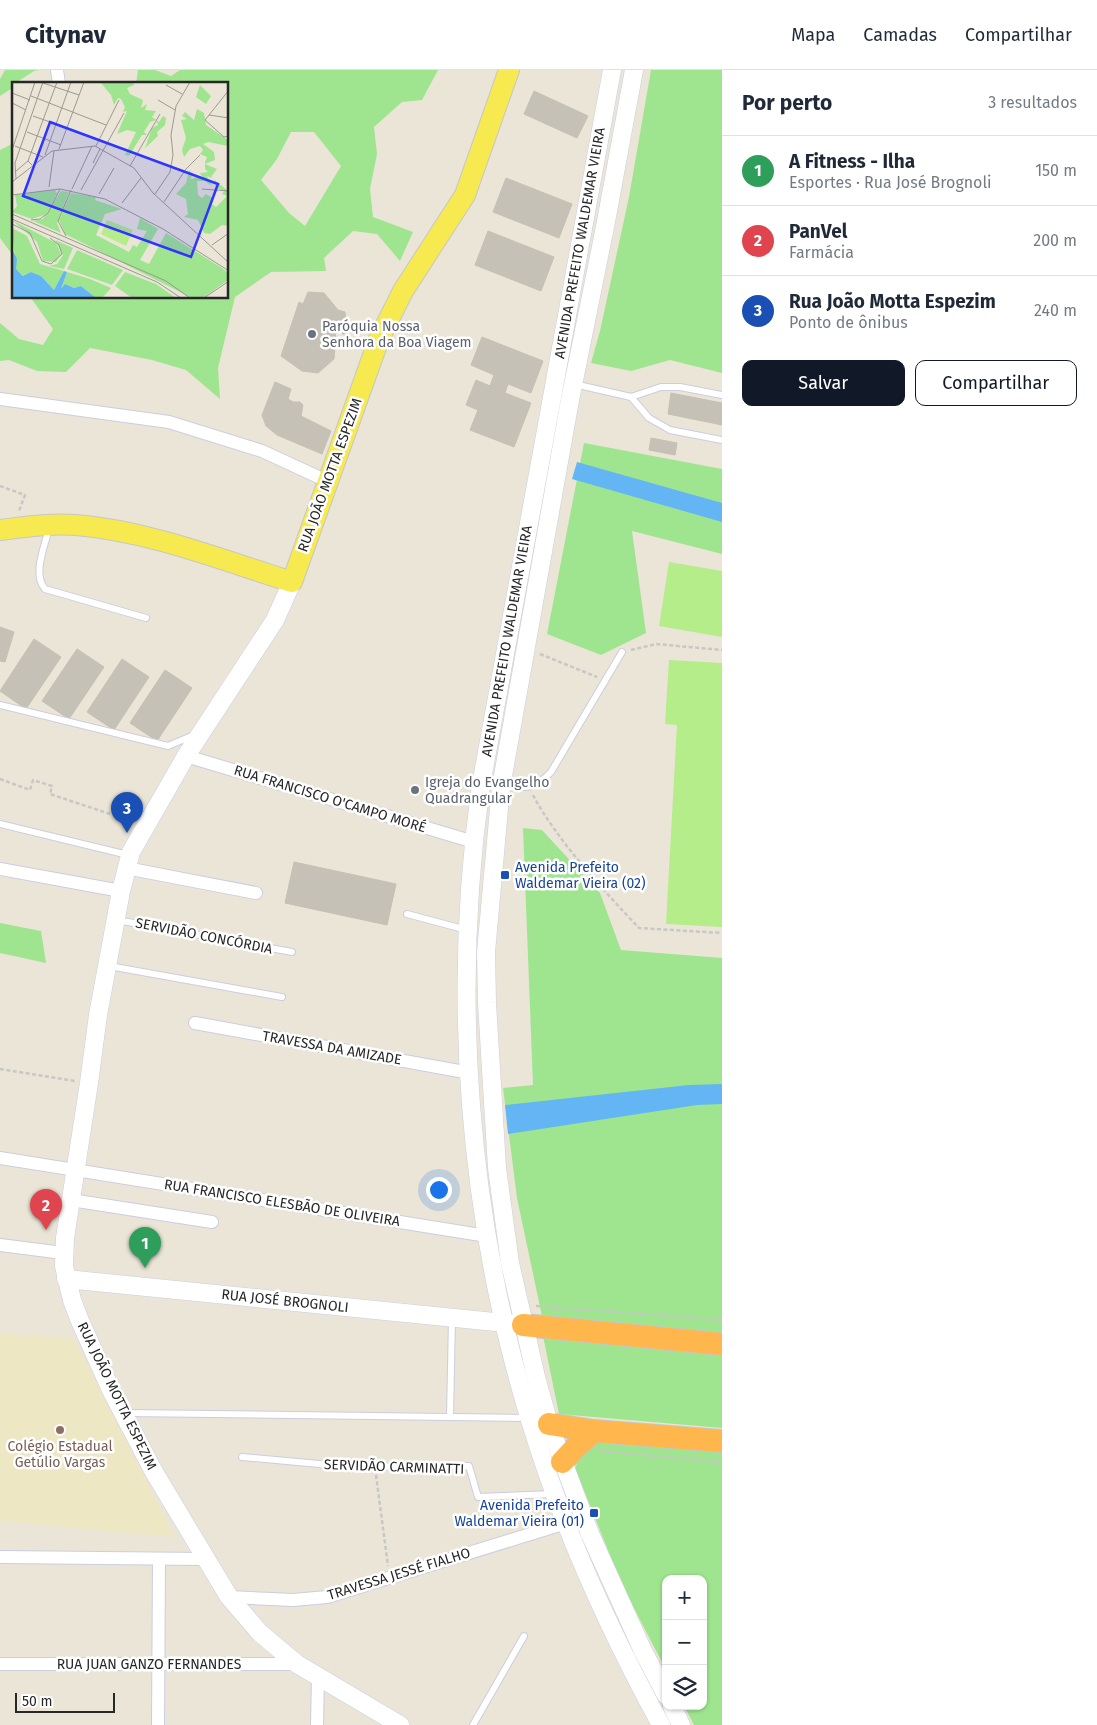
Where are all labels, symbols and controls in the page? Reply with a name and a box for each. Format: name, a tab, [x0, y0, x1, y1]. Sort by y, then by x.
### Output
text: Citynav	[25, 21, 106, 49]
text: Mapa	[791, 24, 835, 46]
text: Camadas	[863, 24, 937, 46]
text: Compartilhar	[965, 24, 1072, 46]
inset map	[12, 82, 229, 299]
text: Por perto	[742, 90, 832, 116]
text: 3 resultados	[988, 93, 1077, 112]
street label: AVENIDA PREFEITO WALDEMAR VIEIRA	[551, 126, 609, 360]
text: A Fitness - Ilha	[789, 150, 915, 173]
text: 1	[754, 161, 762, 180]
text: 150 m	[1035, 161, 1077, 180]
text: Esportes · Rua José Brognoli	[789, 173, 992, 192]
text: PanVel	[789, 220, 847, 243]
text: 2	[754, 231, 762, 250]
text: 200 m	[1033, 231, 1077, 250]
text: Farmácia	[789, 243, 854, 262]
text: Rua João Motta Espezim	[789, 290, 996, 313]
text: 3	[754, 301, 762, 320]
text: 240 m	[1034, 301, 1077, 320]
text: Ponto de ônibus	[789, 313, 908, 332]
place label: Paróquia Nossa Senhora da Boa Viagem	[322, 318, 472, 351]
marker: Paróquia Nossa Senhora da Boa Viagem	[306, 328, 318, 340]
button: Salvar	[742, 360, 905, 406]
button: Compartilhar	[915, 360, 1077, 406]
street label: RUA JOÃO MOTTA ESPEZIM	[294, 396, 366, 554]
street label: AVENIDA PREFEITO WALDEMAR VIEIRA	[478, 524, 536, 758]
street label: RUA FRANCISCO O'CAMPO MORÉ	[232, 761, 428, 836]
place label: Igreja do Evangelho Quadrangular	[425, 774, 549, 807]
marker: Igreja do Evangelho Quadrangular	[409, 784, 421, 796]
pin: 3	[111, 792, 143, 833]
place label: Avenida Prefeito Waldemar Vieira (02)	[515, 859, 646, 892]
marker: Avenida Prefeito Waldemar Vieira (02)	[499, 869, 511, 881]
street label: SERVIDÃO CONCÓRDIA	[134, 913, 274, 958]
street label: TRAVESSA DA AMIZADE	[261, 1027, 403, 1069]
street label: RUA FRANCISCO ELESBÃO DE OLIVEIRA	[163, 1176, 401, 1230]
your location	[426, 1177, 452, 1203]
pin: 2	[30, 1189, 62, 1230]
pin: 1	[129, 1227, 161, 1268]
street label: RUA JOSÉ BROGNOLI	[221, 1285, 350, 1316]
street label: RUA JOÃO MOTTA ESPEZIM	[74, 1319, 160, 1473]
marker: Colégio Estadual Getúlio Vargas	[54, 1424, 66, 1436]
place label: Colégio Estadual Getúlio Vargas	[7, 1438, 113, 1471]
street label: SERVIDÃO CARMINATTI	[324, 1456, 464, 1478]
place label: Avenida Prefeito Waldemar Vieira (01)	[454, 1497, 584, 1530]
marker: Avenida Prefeito Waldemar Vieira (01)	[588, 1507, 600, 1519]
street label: TRAVESSA JESSÉ FIALHO	[325, 1543, 473, 1604]
map controls	[662, 1575, 707, 1710]
button: +	[662, 1575, 707, 1620]
button: −	[662, 1620, 707, 1665]
street label: RUA JUAN GANZO FERNANDES	[57, 1656, 242, 1673]
button: layers	[662, 1665, 707, 1710]
scale bar	[15, 1690, 115, 1713]
text: 50 m	[22, 1693, 53, 1710]

